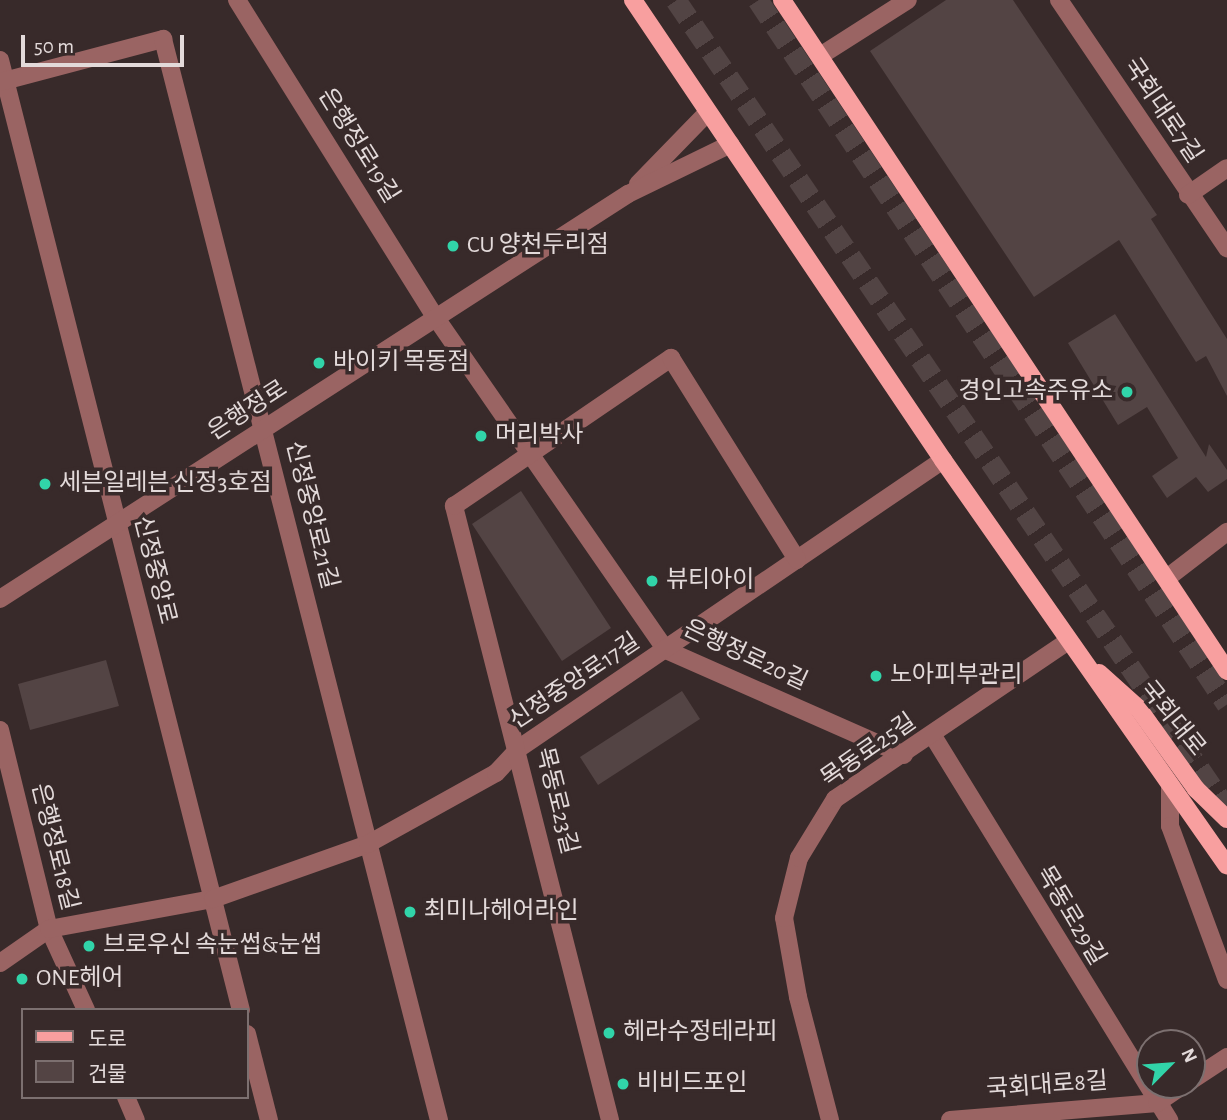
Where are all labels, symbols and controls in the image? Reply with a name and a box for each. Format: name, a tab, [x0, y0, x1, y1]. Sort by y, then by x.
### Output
scale bar	[24, 21, 187, 65]
text: 50 m	[34, 36, 74, 57]
street label: 국회대로7길	[1116, 53, 1208, 169]
street label: 은행정로19길	[311, 83, 405, 209]
place label: CU 양천두리점	[467, 232, 609, 260]
marker: CU 양천두리점	[445, 238, 461, 254]
place label: 바이키 목동점	[333, 349, 469, 377]
marker: 바이키 목동점	[311, 355, 327, 371]
street label: 은행정로	[203, 375, 293, 447]
place label: 경인고속주유소	[958, 378, 1113, 406]
marker: 경인고속주유소	[1119, 384, 1135, 400]
place label: 머리박사	[495, 422, 583, 450]
marker: 머리박사	[473, 428, 489, 444]
street label: 신정중앙로21길	[279, 438, 343, 592]
place label: 세븐일레븐 신정3호점	[59, 470, 272, 498]
marker: 세븐일레븐 신정3호점	[37, 476, 53, 492]
street label: 신정중앙로	[127, 513, 181, 627]
place label: 뷰티아이	[666, 567, 754, 595]
marker: 뷰티아이	[644, 573, 660, 589]
street label: 은행정로20길	[678, 615, 812, 697]
street label: 신정중앙로17길	[504, 628, 646, 736]
place label: 노아피부관리	[890, 662, 1022, 690]
marker: 노아피부관리	[868, 668, 884, 684]
street label: 국회대로	[1133, 676, 1211, 762]
street label: 목동로25길	[816, 708, 922, 794]
street label: 목동로23길	[529, 745, 583, 857]
street label: 은행정로18길	[24, 780, 84, 914]
street label: 목동로29길	[1029, 861, 1111, 971]
place label: 최미나헤어라인	[424, 898, 579, 926]
marker: 최미나헤어라인	[402, 904, 418, 920]
place label: 브로우신 속눈썹&눈썹	[103, 932, 322, 960]
marker: 브로우신 속눈썹&눈썹	[81, 938, 97, 954]
place label: ONE헤어	[36, 965, 123, 993]
marker: ONE헤어	[14, 971, 30, 987]
legend	[21, 1008, 248, 1099]
place label: 헤라수정테라피	[623, 1019, 778, 1047]
marker: 헤라수정테라피	[601, 1025, 617, 1041]
text: 도로	[88, 1029, 127, 1050]
north arrow	[1136, 1029, 1206, 1099]
text: N	[1177, 1046, 1200, 1066]
text: 건물	[88, 1064, 127, 1085]
street label: 국회대로8길	[985, 1067, 1109, 1105]
place label: 비비드포인	[637, 1070, 747, 1098]
marker: 비비드포인	[615, 1076, 631, 1092]

